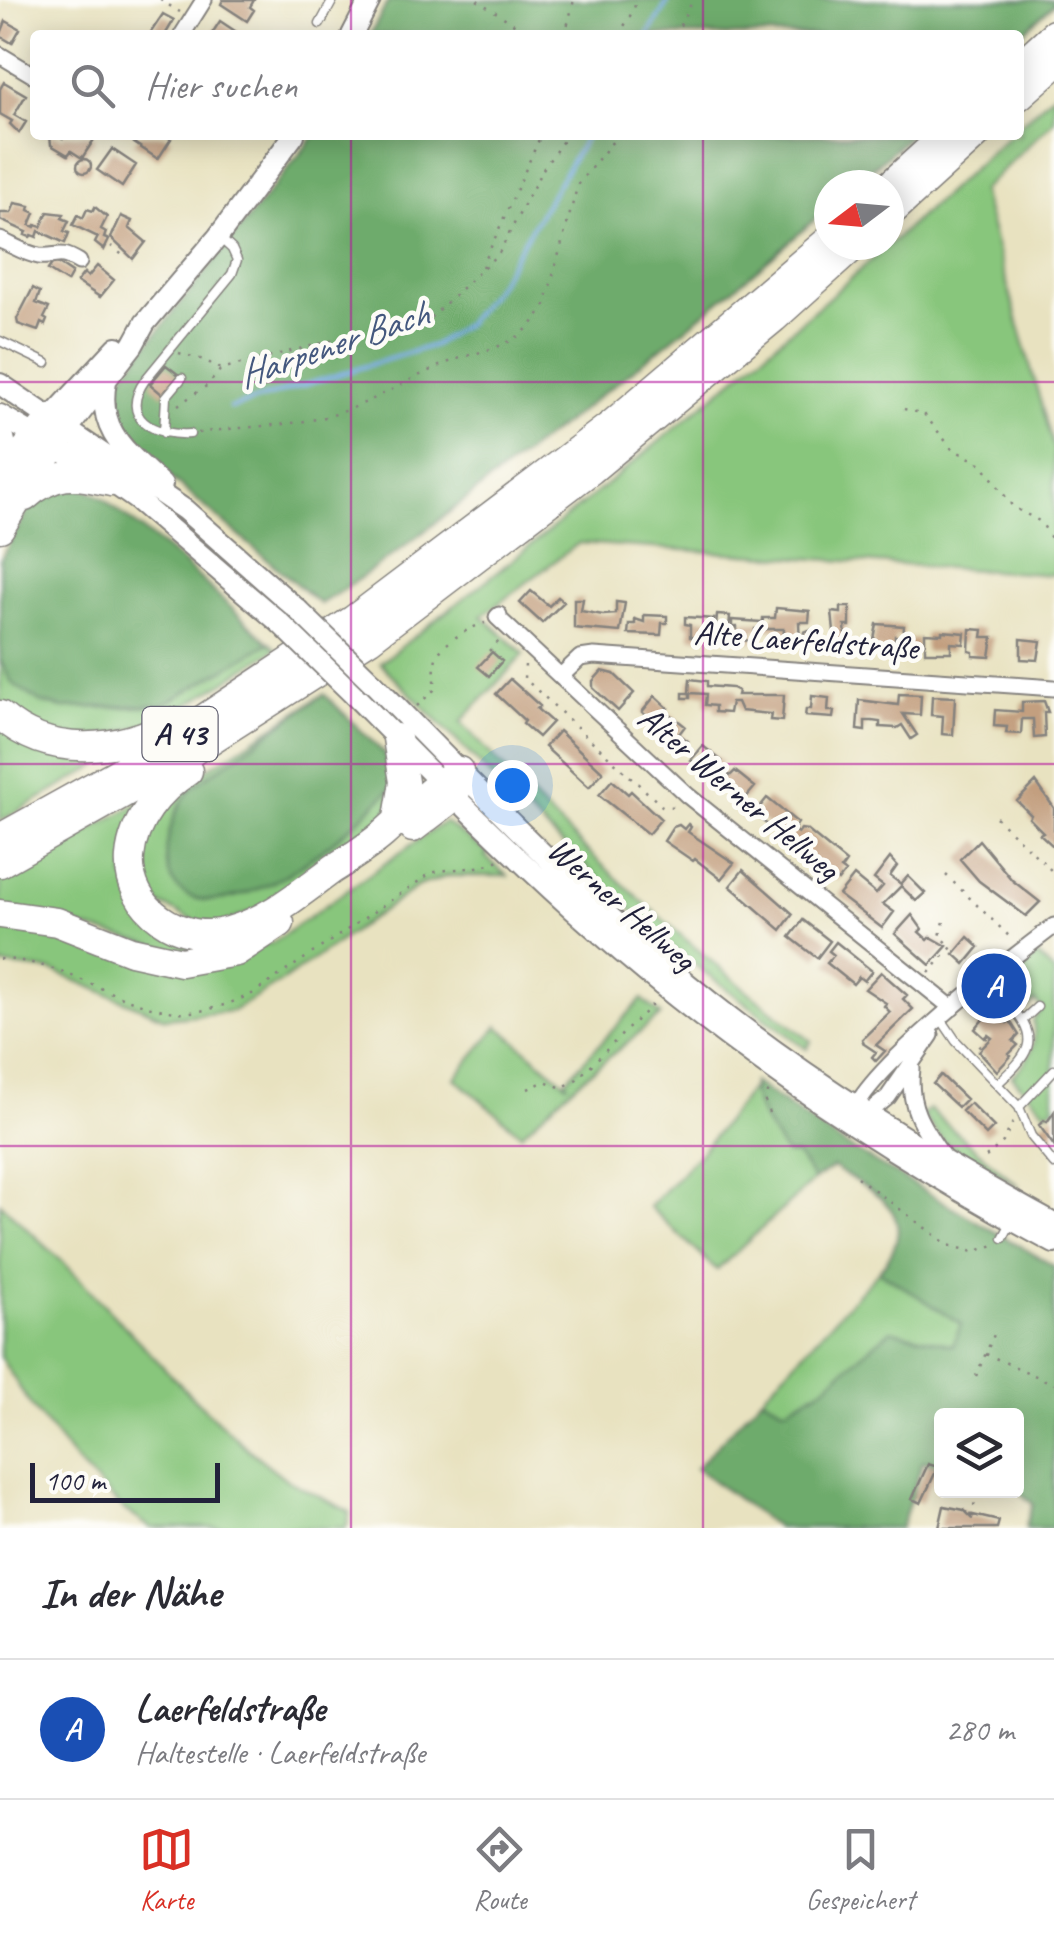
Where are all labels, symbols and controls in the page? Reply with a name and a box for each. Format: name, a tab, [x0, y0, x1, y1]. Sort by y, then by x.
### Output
search box	[30, 30, 1024, 140]
icon: search	[65, 58, 120, 113]
text: Hier suchen	[145, 62, 297, 109]
north arrow	[814, 170, 904, 260]
water label: Harpener Bach	[232, 289, 437, 398]
street label: Alte Laerfeldstraße	[692, 610, 922, 670]
street label: Alter Werner Hellweg	[629, 695, 850, 892]
road number: A 43	[142, 707, 218, 761]
your location	[487, 760, 538, 811]
street label: Werner Hellweg	[538, 827, 707, 982]
pin: A	[962, 948, 1026, 1024]
map controls	[934, 1408, 1024, 1498]
button: layers	[934, 1408, 1024, 1498]
scale bar	[30, 1458, 220, 1502]
text: 100 m	[45, 1463, 105, 1498]
text: In der Nähe	[40, 1567, 221, 1620]
text: Laerfeldstraße	[135, 1685, 325, 1732]
text: A	[64, 1709, 81, 1750]
text: 280 m	[945, 1709, 1014, 1750]
text: Haltestelle · Laerfeldstraße	[135, 1732, 425, 1773]
tab: Karte	[139, 1822, 194, 1917]
tab: Route	[472, 1822, 527, 1917]
tab: Gespeichert	[806, 1822, 915, 1917]

